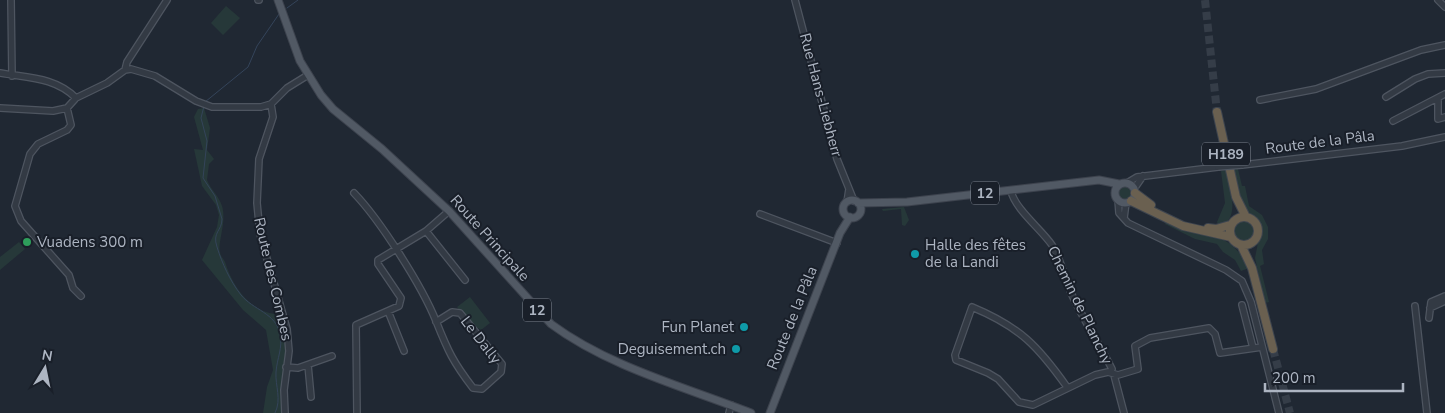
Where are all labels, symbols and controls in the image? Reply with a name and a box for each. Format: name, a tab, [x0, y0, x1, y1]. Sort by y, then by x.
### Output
street label: Rue Hans-Liebherr	[795, 31, 847, 160]
street label: Route de la Pâla	[1264, 125, 1376, 159]
road number: H189	[1202, 142, 1250, 166]
road number: 12	[971, 182, 999, 204]
street label: Route Principale	[446, 191, 534, 286]
street label: Route des Combes	[249, 215, 297, 343]
place label: Vuadens 300 m	[36, 232, 143, 252]
place label: Halle des fêtes de la Landi	[925, 235, 1026, 272]
marker: Vuadens 300 m	[21, 236, 33, 248]
street label: Chemin de Planchy	[1043, 242, 1117, 368]
marker: Halle des fêtes de la Landi	[909, 248, 921, 260]
street label: Route de la Pâla	[762, 263, 822, 373]
road number: 12	[523, 298, 551, 322]
street label: Le Dally	[456, 312, 506, 368]
place label: Fun Planet	[662, 317, 735, 337]
marker: Fun Planet	[738, 321, 750, 333]
place label: Deguisement.ch	[618, 339, 726, 359]
north arrow	[20, 343, 70, 393]
marker: Deguisement.ch	[730, 343, 742, 355]
text: N	[40, 345, 54, 366]
scale bar	[1265, 360, 1402, 392]
text: 200 m	[1272, 368, 1316, 388]

